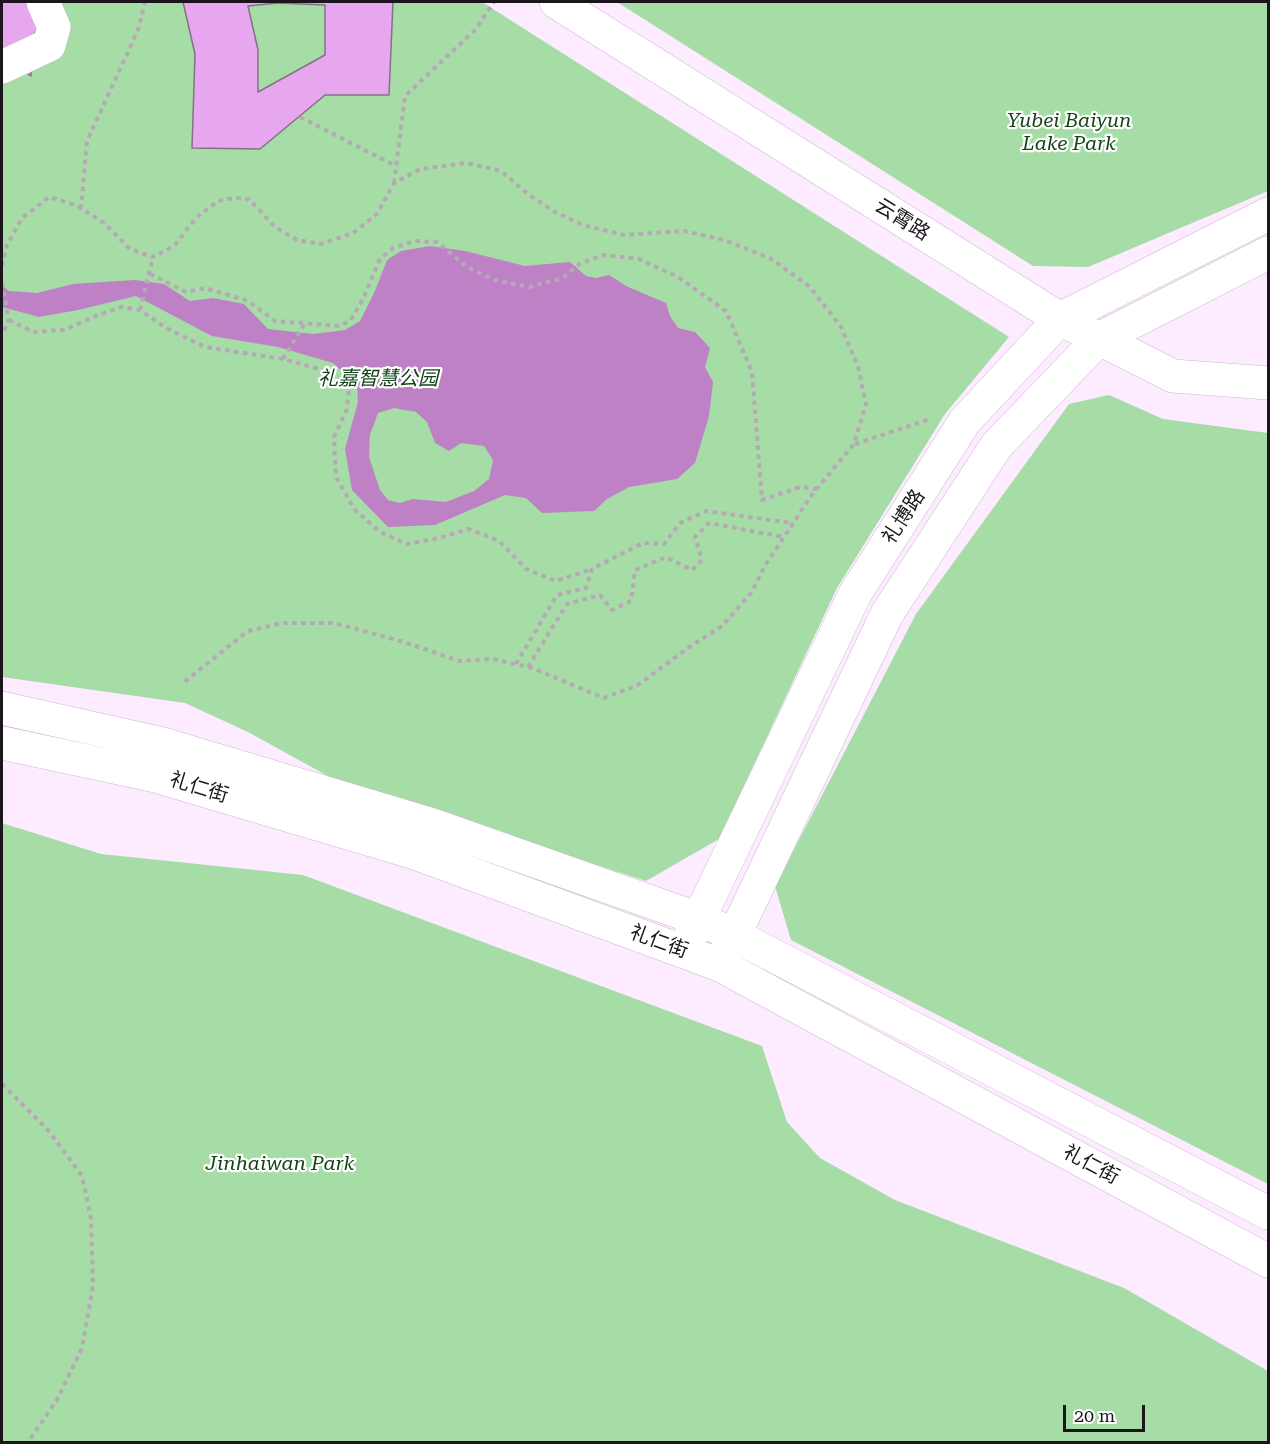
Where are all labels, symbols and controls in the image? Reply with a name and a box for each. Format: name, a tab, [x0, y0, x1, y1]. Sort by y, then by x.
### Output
park label: Yubei Baiyun Lake Park	[1007, 109, 1131, 156]
street label: 云霄路	[870, 194, 934, 246]
park label: 礼嘉智慧公园	[318, 367, 438, 391]
street label: 礼博路	[878, 485, 930, 549]
street label: 礼仁街	[167, 768, 231, 808]
street label: 礼仁街	[627, 920, 691, 964]
street label: 礼仁街	[1059, 1140, 1123, 1190]
park label: Jinhaiwan Park	[206, 1152, 354, 1176]
scale bar	[1066, 1393, 1148, 1431]
text: 20 m	[1074, 1405, 1115, 1426]

